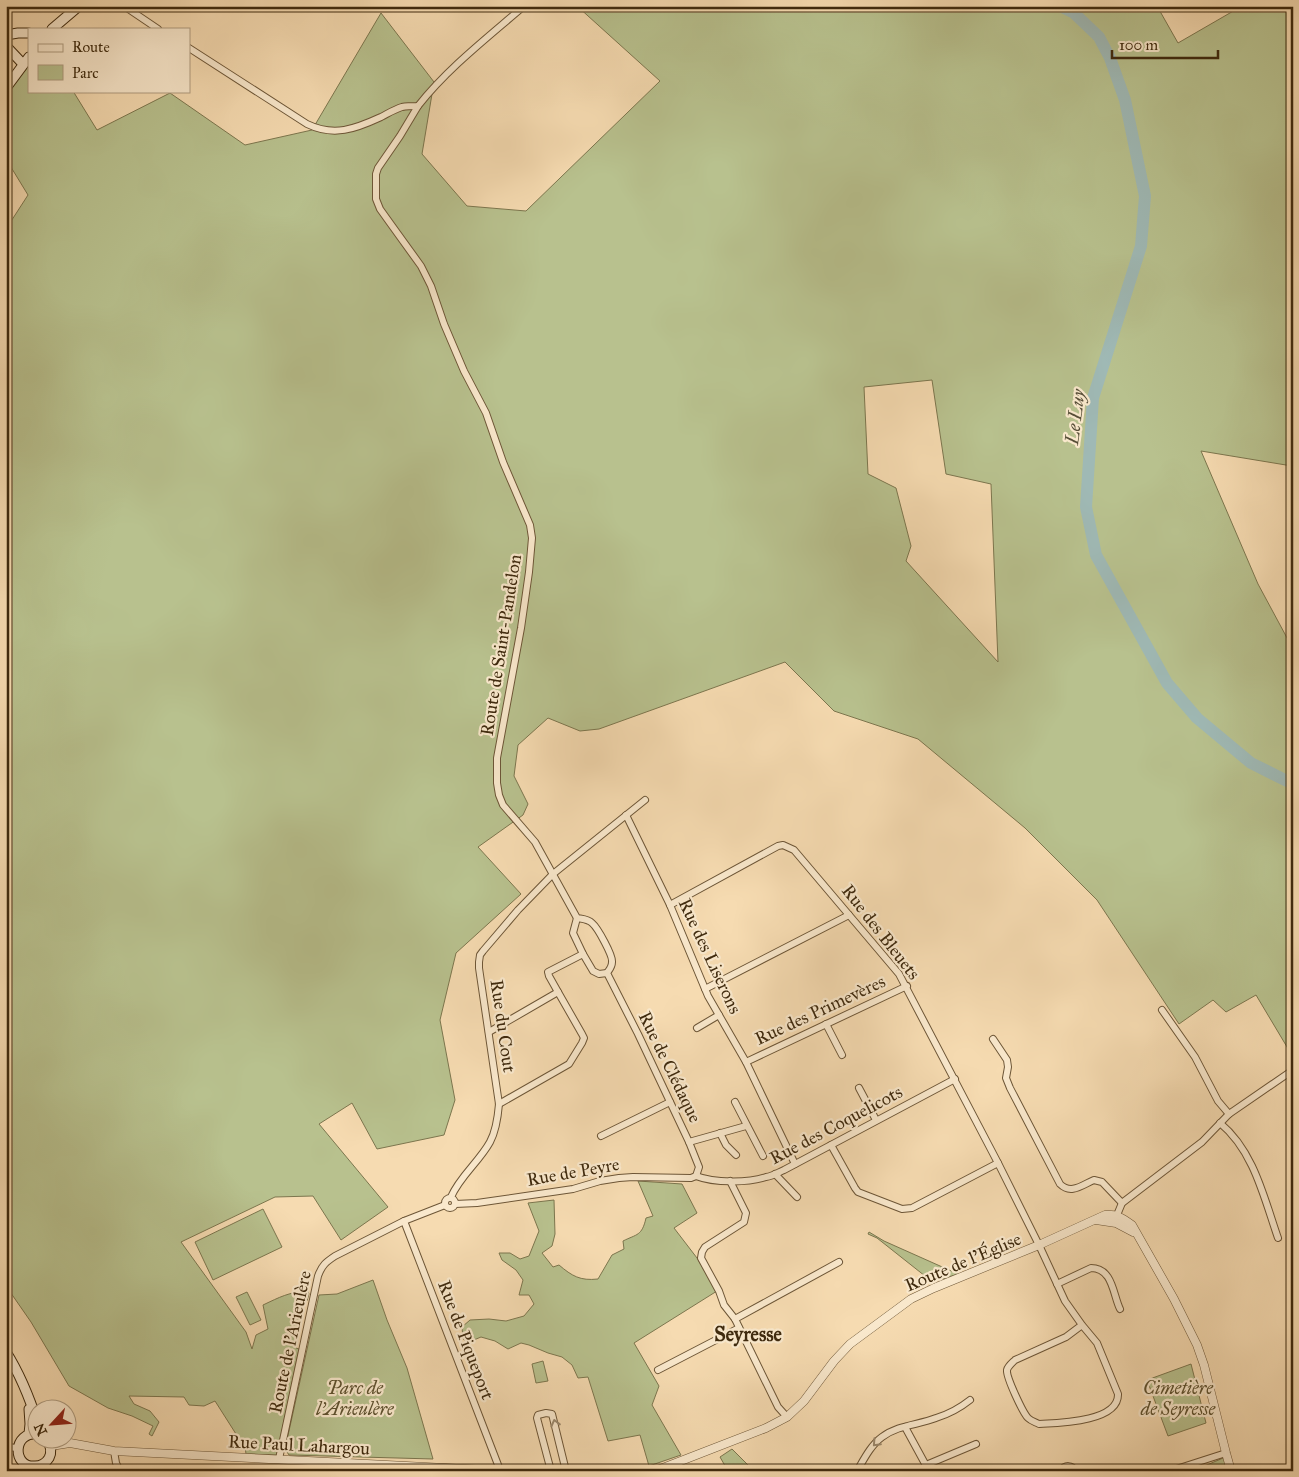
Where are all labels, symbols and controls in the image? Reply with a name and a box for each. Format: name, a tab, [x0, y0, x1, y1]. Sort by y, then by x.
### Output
legend	[28, 28, 190, 92]
scale bar	[1112, 28, 1218, 60]
text: 100 m	[1119, 36, 1159, 54]
text: Route	[72, 38, 110, 56]
text: Parc	[72, 64, 99, 82]
water label: Le Luy	[1060, 387, 1090, 447]
street label: Route de Saint-Pandelon	[476, 552, 526, 737]
street label: Rue des Bleuets	[837, 880, 925, 984]
street label: Rue des Liserons	[674, 895, 746, 1017]
street label: Rue des Primevères	[751, 970, 889, 1050]
street label: Rue du Cout	[486, 978, 520, 1074]
street label: Rue de Clédaque	[633, 1008, 706, 1127]
street label: Rue des Coquelicots	[766, 1081, 907, 1170]
street label: Rue de Peyre	[525, 1153, 621, 1191]
street label: Route de l'Église	[901, 1226, 1025, 1297]
street label: Route de l'Arieulère	[264, 1269, 316, 1415]
street label: Rue de Piqueport	[432, 1277, 499, 1404]
district label: Seyresse	[714, 1322, 783, 1347]
park label: Parc de l'Arieulère	[315, 1377, 395, 1420]
park label: Cimetière de Seyresse	[1140, 1377, 1217, 1420]
north arrow	[28, 1400, 78, 1450]
one-way arrow	[550, 1419, 561, 1428]
text: N	[30, 1420, 51, 1439]
street label: Rue Paul Lahargou	[228, 1430, 371, 1461]
one-way arrow	[873, 1438, 882, 1447]

